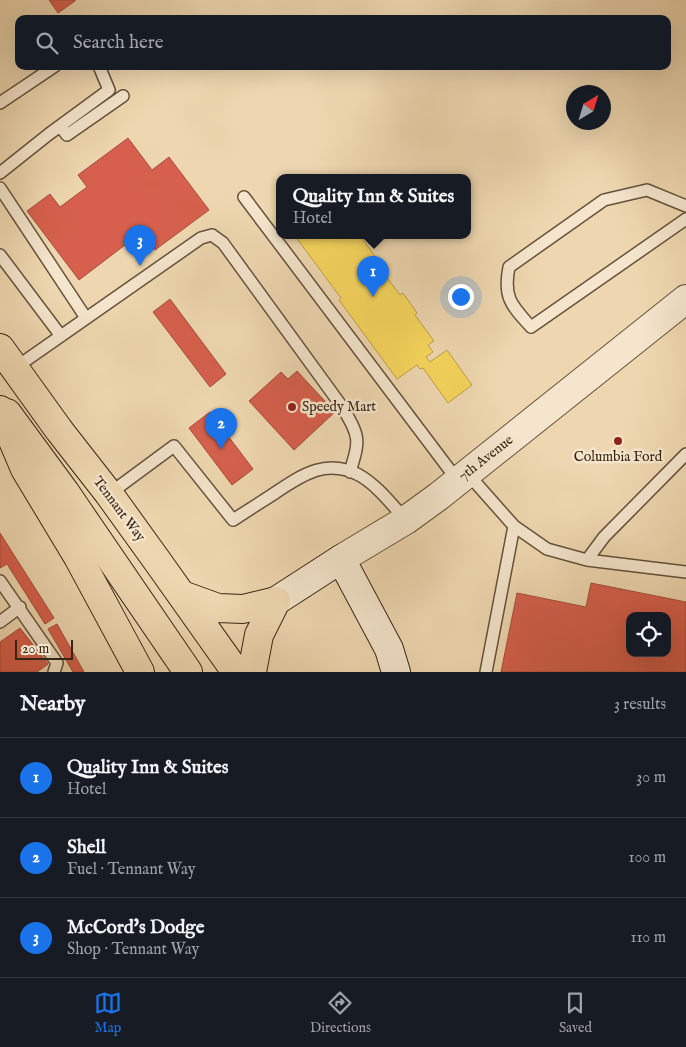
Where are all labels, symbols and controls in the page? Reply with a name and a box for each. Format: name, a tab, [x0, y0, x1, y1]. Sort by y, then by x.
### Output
search box	[15, 15, 671, 70]
icon: search	[33, 29, 61, 57]
text: Search here	[73, 31, 164, 55]
north arrow	[566, 85, 611, 130]
popup	[276, 174, 471, 239]
text: Quality Inn & Suites	[293, 185, 454, 209]
text: Hotel	[293, 209, 332, 229]
pin: 3	[124, 225, 156, 266]
pin: 1	[357, 256, 389, 297]
your location	[448, 284, 474, 310]
place label: Speedy Mart	[302, 398, 376, 416]
marker: Speedy Mart	[286, 401, 298, 413]
pin: 2	[205, 408, 237, 449]
street label: 7th Avenue	[455, 431, 517, 485]
marker: Columbia Ford	[612, 435, 624, 447]
place label: Columbia Ford	[574, 448, 663, 466]
street label: Tennant Way	[89, 473, 149, 545]
map controls	[626, 612, 671, 657]
button: locate	[626, 612, 671, 657]
scale bar	[15, 637, 72, 660]
text: 20 m	[22, 640, 49, 658]
text: Nearby	[20, 691, 85, 718]
text: 3 results	[614, 695, 666, 715]
text: Quality Inn & Suites	[67, 756, 228, 780]
text: 1	[33, 768, 39, 788]
text: 30 m	[636, 768, 666, 788]
text: Hotel	[67, 780, 106, 800]
text: Shell	[67, 836, 106, 860]
text: 2	[32, 848, 40, 868]
text: 100 m	[629, 848, 666, 868]
text: Fuel · Tennant Way	[67, 860, 196, 880]
text: McCord's Dodge	[67, 916, 204, 940]
text: 3	[33, 928, 39, 948]
text: 110 m	[630, 928, 666, 948]
text: Shop · Tennant Way	[67, 940, 199, 960]
tab: Map	[94, 989, 122, 1037]
tab: Directions	[310, 989, 371, 1037]
tab: Saved	[559, 989, 592, 1037]

